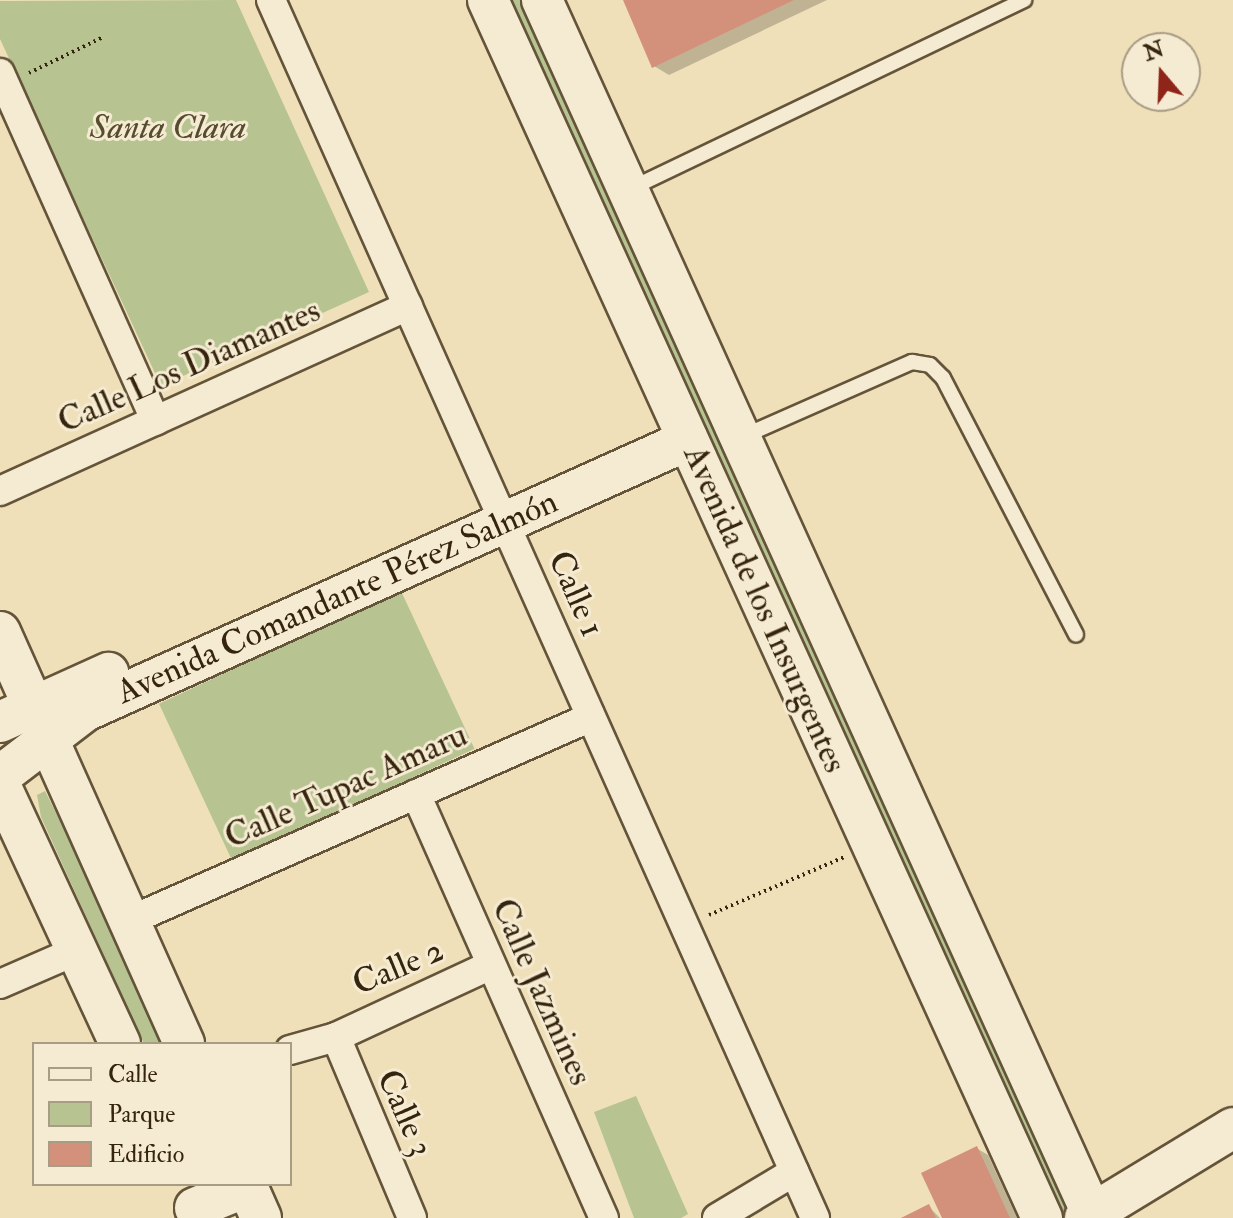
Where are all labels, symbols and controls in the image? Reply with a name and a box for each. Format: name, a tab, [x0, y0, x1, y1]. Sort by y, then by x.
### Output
north arrow	[1121, 32, 1201, 112]
text: N	[1140, 35, 1168, 68]
park label: Santa Clara	[90, 108, 246, 148]
street label: Calle Los Diamantes	[52, 290, 326, 442]
street label: Avenida de los Insurgentes	[674, 439, 856, 779]
street label: Avenida Comandante Pérez Salmón	[110, 481, 564, 713]
street label: Calle 1	[539, 545, 613, 643]
street label: Calle Tupac Amaru	[219, 714, 473, 858]
street label: Calle Jazmines	[483, 892, 601, 1092]
street label: Calle 2	[346, 930, 450, 1004]
legend	[32, 1042, 292, 1186]
text: Calle	[108, 1059, 158, 1090]
street label: Calle 3	[368, 1063, 442, 1163]
text: Parque	[108, 1099, 175, 1130]
text: Edificio	[108, 1139, 184, 1170]

